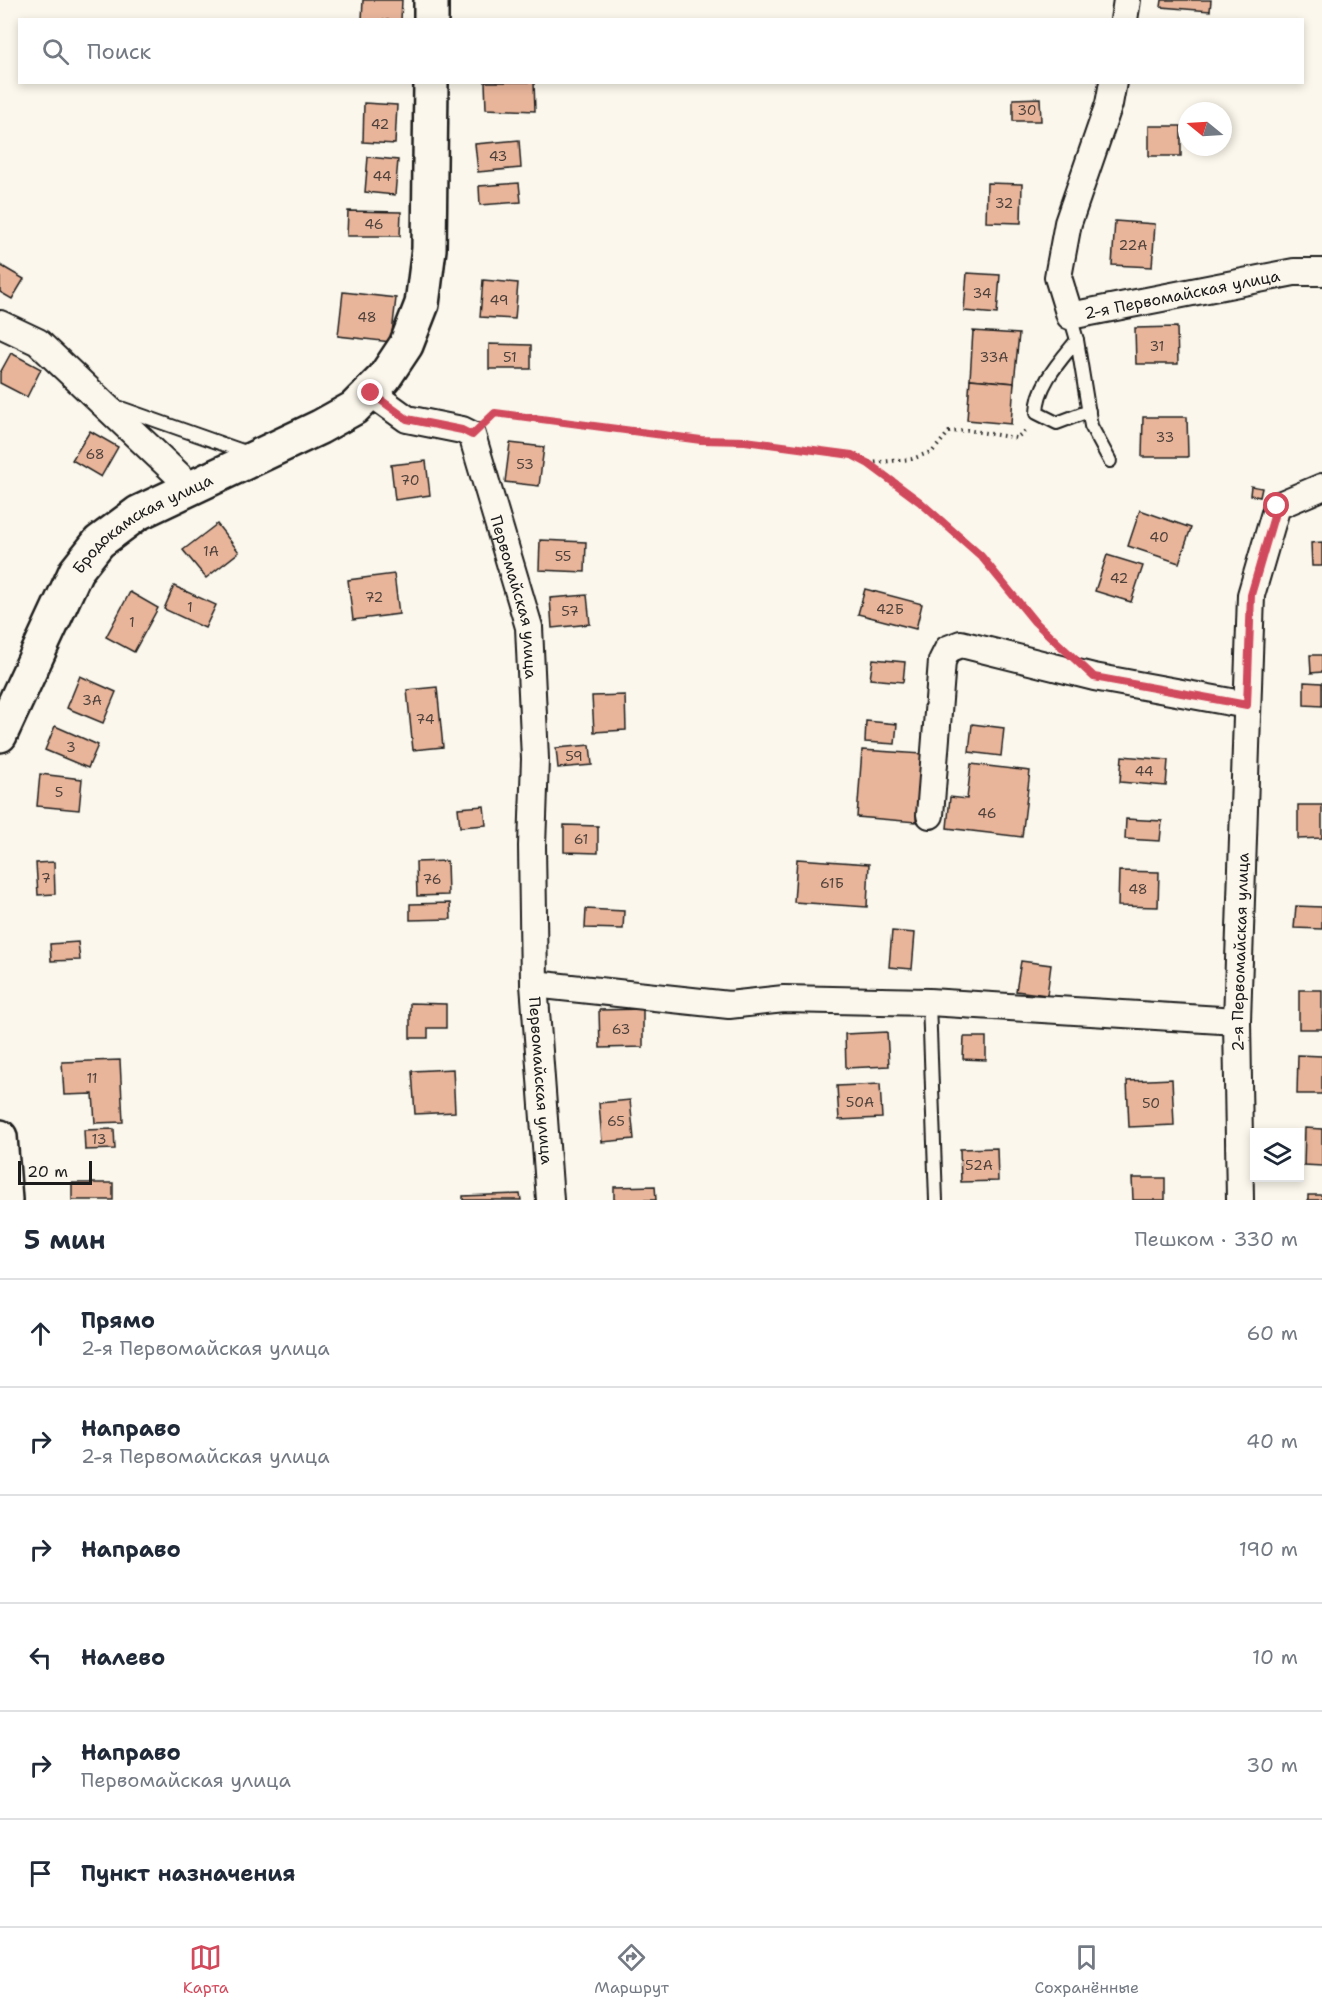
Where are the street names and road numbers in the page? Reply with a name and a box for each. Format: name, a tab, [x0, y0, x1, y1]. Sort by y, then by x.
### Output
street label: 2-я Первомайская улица	[1082, 265, 1282, 324]
street label: Бродокамская улица	[68, 469, 216, 578]
street label: Первомайская улица	[485, 513, 541, 680]
street label: 2-я Первомайская улица	[1227, 852, 1254, 1052]
street label: Первомайская улица	[524, 996, 557, 1165]

